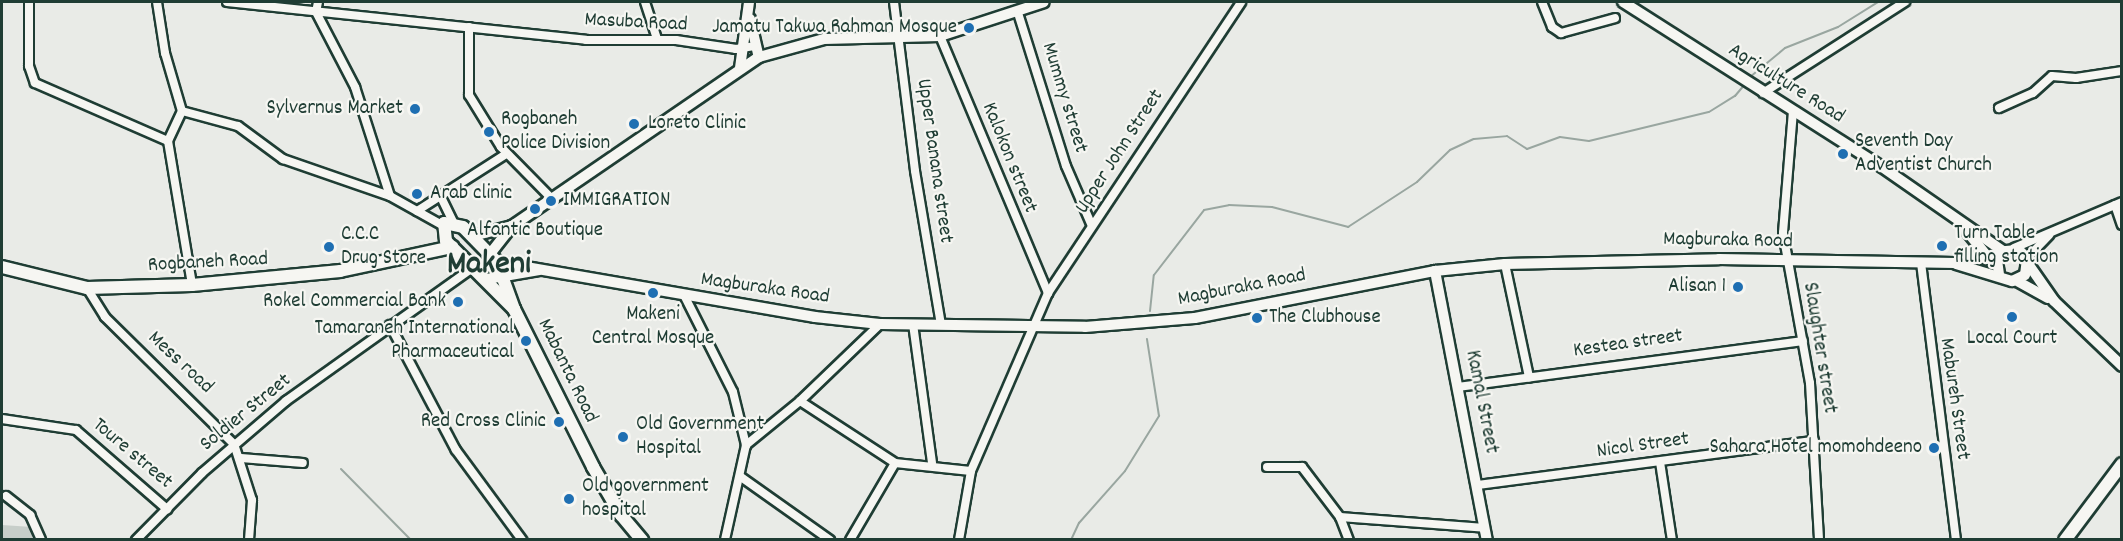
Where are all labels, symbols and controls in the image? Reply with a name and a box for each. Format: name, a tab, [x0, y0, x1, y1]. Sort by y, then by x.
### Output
street label: Masuba Road	[584, 8, 688, 38]
place label: Jamatu Takwa Rahman Mosque	[712, 15, 957, 41]
marker: Jamatu Takwa Rahman Mosque	[962, 21, 976, 35]
street label: Agriculture Road	[1723, 38, 1849, 130]
street label: Mummy street	[1035, 40, 1093, 156]
street label: Upper Banana street	[910, 77, 958, 245]
street label: Upper John Street	[1070, 85, 1170, 219]
place label: Sylvernus Market	[267, 96, 403, 122]
street label: Kalokon street	[975, 99, 1043, 217]
marker: Sylvernus Market	[408, 102, 422, 116]
place label: Rogbaneh Police Division	[501, 107, 610, 157]
place label: Loreto Clinic	[648, 111, 746, 137]
marker: Loreto Clinic	[625, 115, 643, 133]
marker: Rogbaneh Police Division	[482, 125, 496, 139]
place label: Seventh Day Adventist Church	[1855, 129, 1992, 179]
marker: Seventh Day Adventist Church	[1836, 147, 1850, 161]
place label: Arab clinic	[430, 181, 512, 207]
marker: Arab clinic	[408, 185, 426, 203]
place label: IMMIGRATION	[563, 188, 670, 214]
marker: IMMIGRATION	[544, 194, 558, 208]
marker: Alfantic Boutique	[528, 202, 542, 216]
place label: Alfantic Boutique	[467, 218, 603, 244]
place label: Turn Table filling station	[1954, 221, 2058, 271]
place label: C.C.C Drug Store	[341, 222, 426, 272]
street label: Magburaka Road	[1663, 227, 1793, 255]
marker: Turn Table filling station	[1935, 239, 1949, 253]
marker: C.C.C Drug Store	[322, 240, 336, 254]
district label: Makeni	[447, 246, 531, 286]
street label: Rogbaneh Road	[147, 247, 269, 279]
street label: Magburaka Road	[1176, 263, 1308, 313]
street label: Magburaka Road	[699, 267, 831, 311]
place label: Alisan 1	[1668, 274, 1726, 300]
marker: Alisan 1	[1731, 280, 1745, 294]
street label: Slaughter street	[1796, 281, 1842, 415]
marker: Makeni Central Mosque	[646, 286, 660, 300]
place label: Rokel Commercial Bank	[263, 289, 446, 315]
marker: Rokel Commercial Bank	[451, 295, 465, 309]
place label: Makeni Central Mosque	[592, 302, 714, 352]
place label: The Clubhouse	[1269, 305, 1381, 331]
marker: Local Court	[2005, 310, 2019, 324]
marker: The Clubhouse	[1250, 311, 1264, 325]
street label: Mabanta Road	[531, 315, 603, 427]
place label: Tamaraneh International Pharmaceutical	[314, 316, 514, 366]
street label: Kestea street	[1572, 324, 1684, 364]
street label: Mess road	[142, 326, 218, 400]
place label: Local Court	[1967, 326, 2057, 352]
marker: Tamaraneh International Pharmaceutical	[519, 334, 533, 348]
street label: Mabureh Street	[1933, 336, 1975, 462]
street label: Kamal Street	[1459, 348, 1503, 456]
street label: Soldier Street	[195, 369, 297, 457]
place label: Red Cross Clinic	[421, 409, 546, 435]
place label: Old Government Hospital	[636, 412, 764, 462]
street label: Toure street	[87, 413, 177, 495]
marker: Red Cross Clinic	[550, 413, 568, 431]
street label: Nicol Street	[1595, 427, 1691, 465]
marker: Old Government Hospital	[614, 428, 632, 446]
place label: Sahara Hotel momohdeeno	[1710, 435, 1922, 461]
marker: Sahara Hotel momohdeeno	[1927, 441, 1941, 455]
place label: Old government hospital	[582, 474, 709, 524]
marker: Old government hospital	[560, 490, 578, 508]

